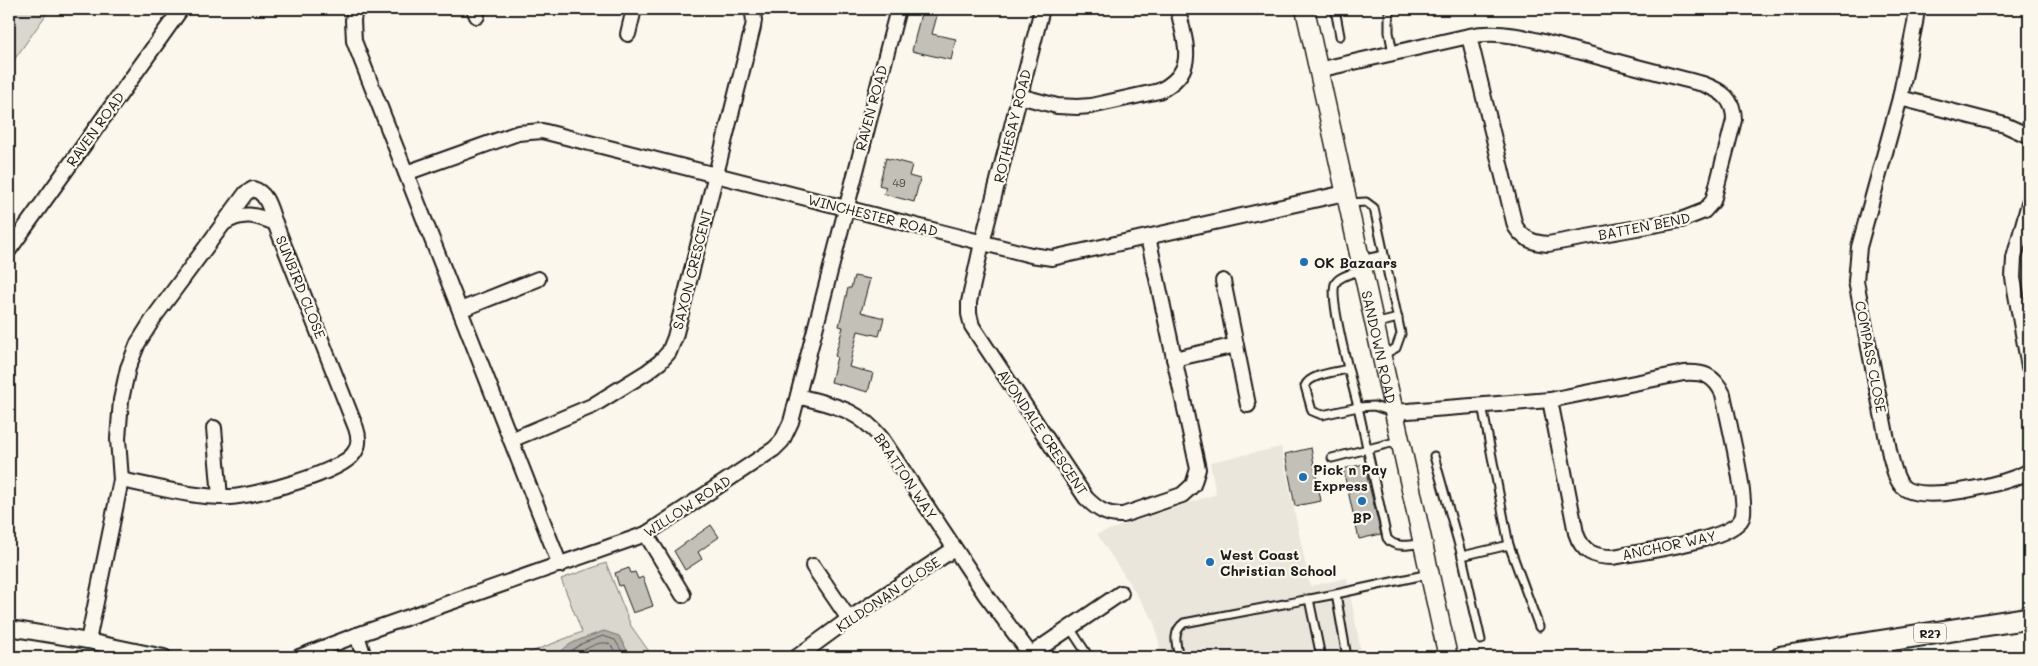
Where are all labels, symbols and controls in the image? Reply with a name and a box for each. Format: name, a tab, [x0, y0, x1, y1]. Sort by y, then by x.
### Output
street label: RAVEN ROAD	[850, 63, 892, 153]
street label: ROTHESAY ROAD	[989, 67, 1035, 185]
street label: RAVEN ROAD	[62, 88, 128, 170]
house number: 49	[893, 175, 906, 190]
street label: WINCHESTER ROAD	[806, 190, 940, 240]
street label: SAXON CRESCENT	[668, 206, 716, 331]
street label: BATTEN BEND	[1596, 208, 1692, 244]
street label: SUNBIRD CLOSE	[272, 233, 330, 341]
place label: OK Bazaars	[1314, 253, 1397, 272]
marker: OK Bazaars	[1298, 256, 1310, 268]
street label: SANDOWN ROAD	[1358, 289, 1401, 405]
street label: COMPASS CLOSE	[1851, 299, 1891, 415]
street label: AVONDALE CRESCENT	[994, 365, 1092, 499]
street label: BRATTON WAY	[870, 429, 942, 523]
place label: Pick n Pay Express	[1313, 460, 1387, 495]
street label: WILLOW ROAD	[640, 471, 734, 541]
marker: Pick n Pay Express	[1297, 471, 1309, 483]
marker: BP	[1356, 495, 1368, 507]
place label: BP	[1353, 508, 1372, 527]
street label: ANCHOR WAY	[1620, 526, 1718, 564]
place label: West Coast Christian School	[1220, 545, 1336, 580]
street label: KILDONAN CLOSE	[832, 552, 944, 636]
marker: West Coast Christian School	[1204, 556, 1216, 568]
road number: R27	[1914, 624, 1946, 642]

